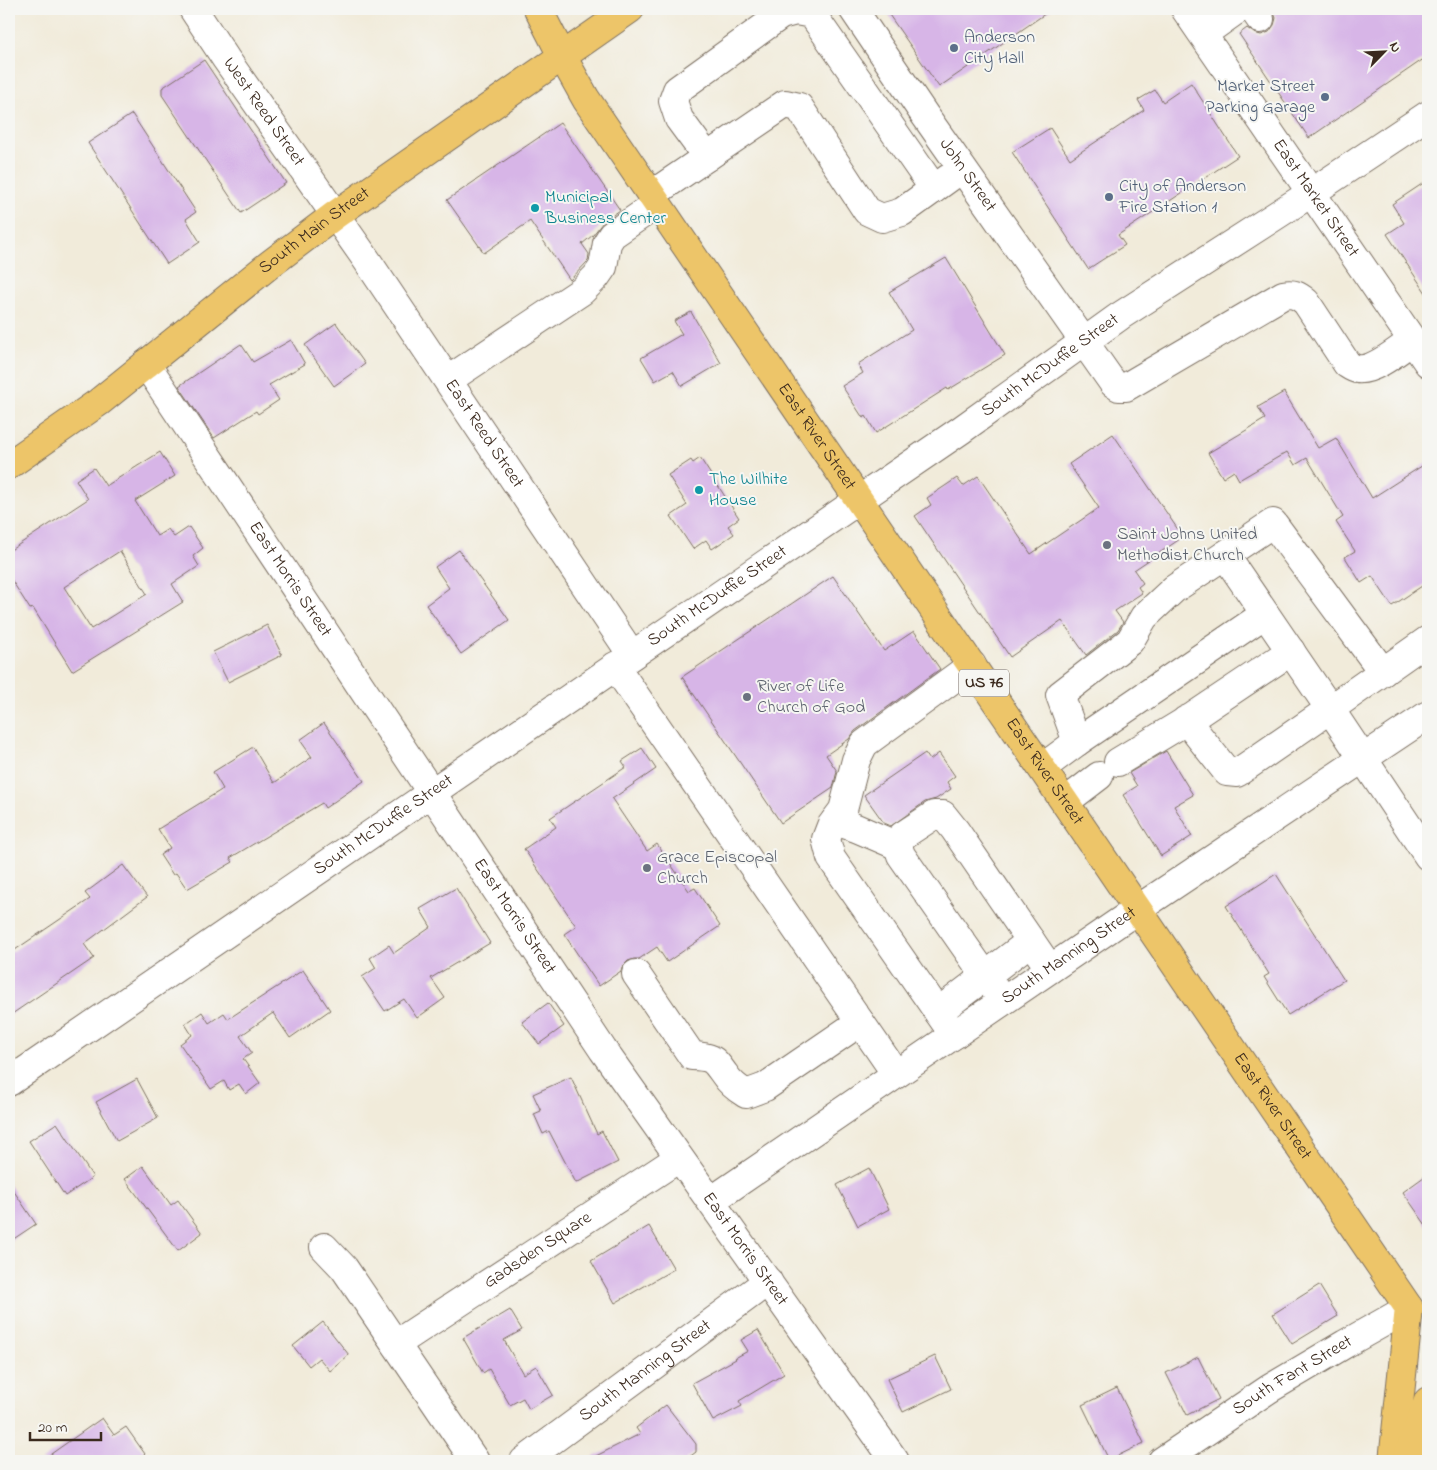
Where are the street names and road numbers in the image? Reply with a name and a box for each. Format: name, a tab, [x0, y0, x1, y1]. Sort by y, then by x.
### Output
street label: West Reed Street	[216, 52, 311, 172]
street label: John Street	[932, 133, 1002, 218]
street label: East Market Street	[1265, 134, 1365, 263]
street label: South Main Street	[253, 181, 376, 281]
street label: South McDuffie Street	[976, 307, 1125, 424]
street label: East Reed Street	[438, 374, 530, 494]
street label: East River Street	[770, 378, 862, 496]
street label: East Morris Street	[242, 516, 338, 643]
street label: South McDuffie Street	[642, 539, 793, 654]
road number: US 76	[959, 670, 1009, 696]
street label: East River Street	[998, 713, 1090, 831]
street label: South McDuffie Street	[308, 768, 459, 883]
street label: East Morris Street	[466, 854, 562, 980]
street label: South Manning Street	[996, 900, 1142, 1012]
street label: East River Street	[1226, 1048, 1318, 1166]
street label: East Morris Street	[695, 1187, 794, 1312]
street label: Gadsden Square	[479, 1205, 598, 1296]
street label: South Manning Street	[574, 1314, 717, 1429]
street label: South Fant Street	[1228, 1329, 1357, 1423]

